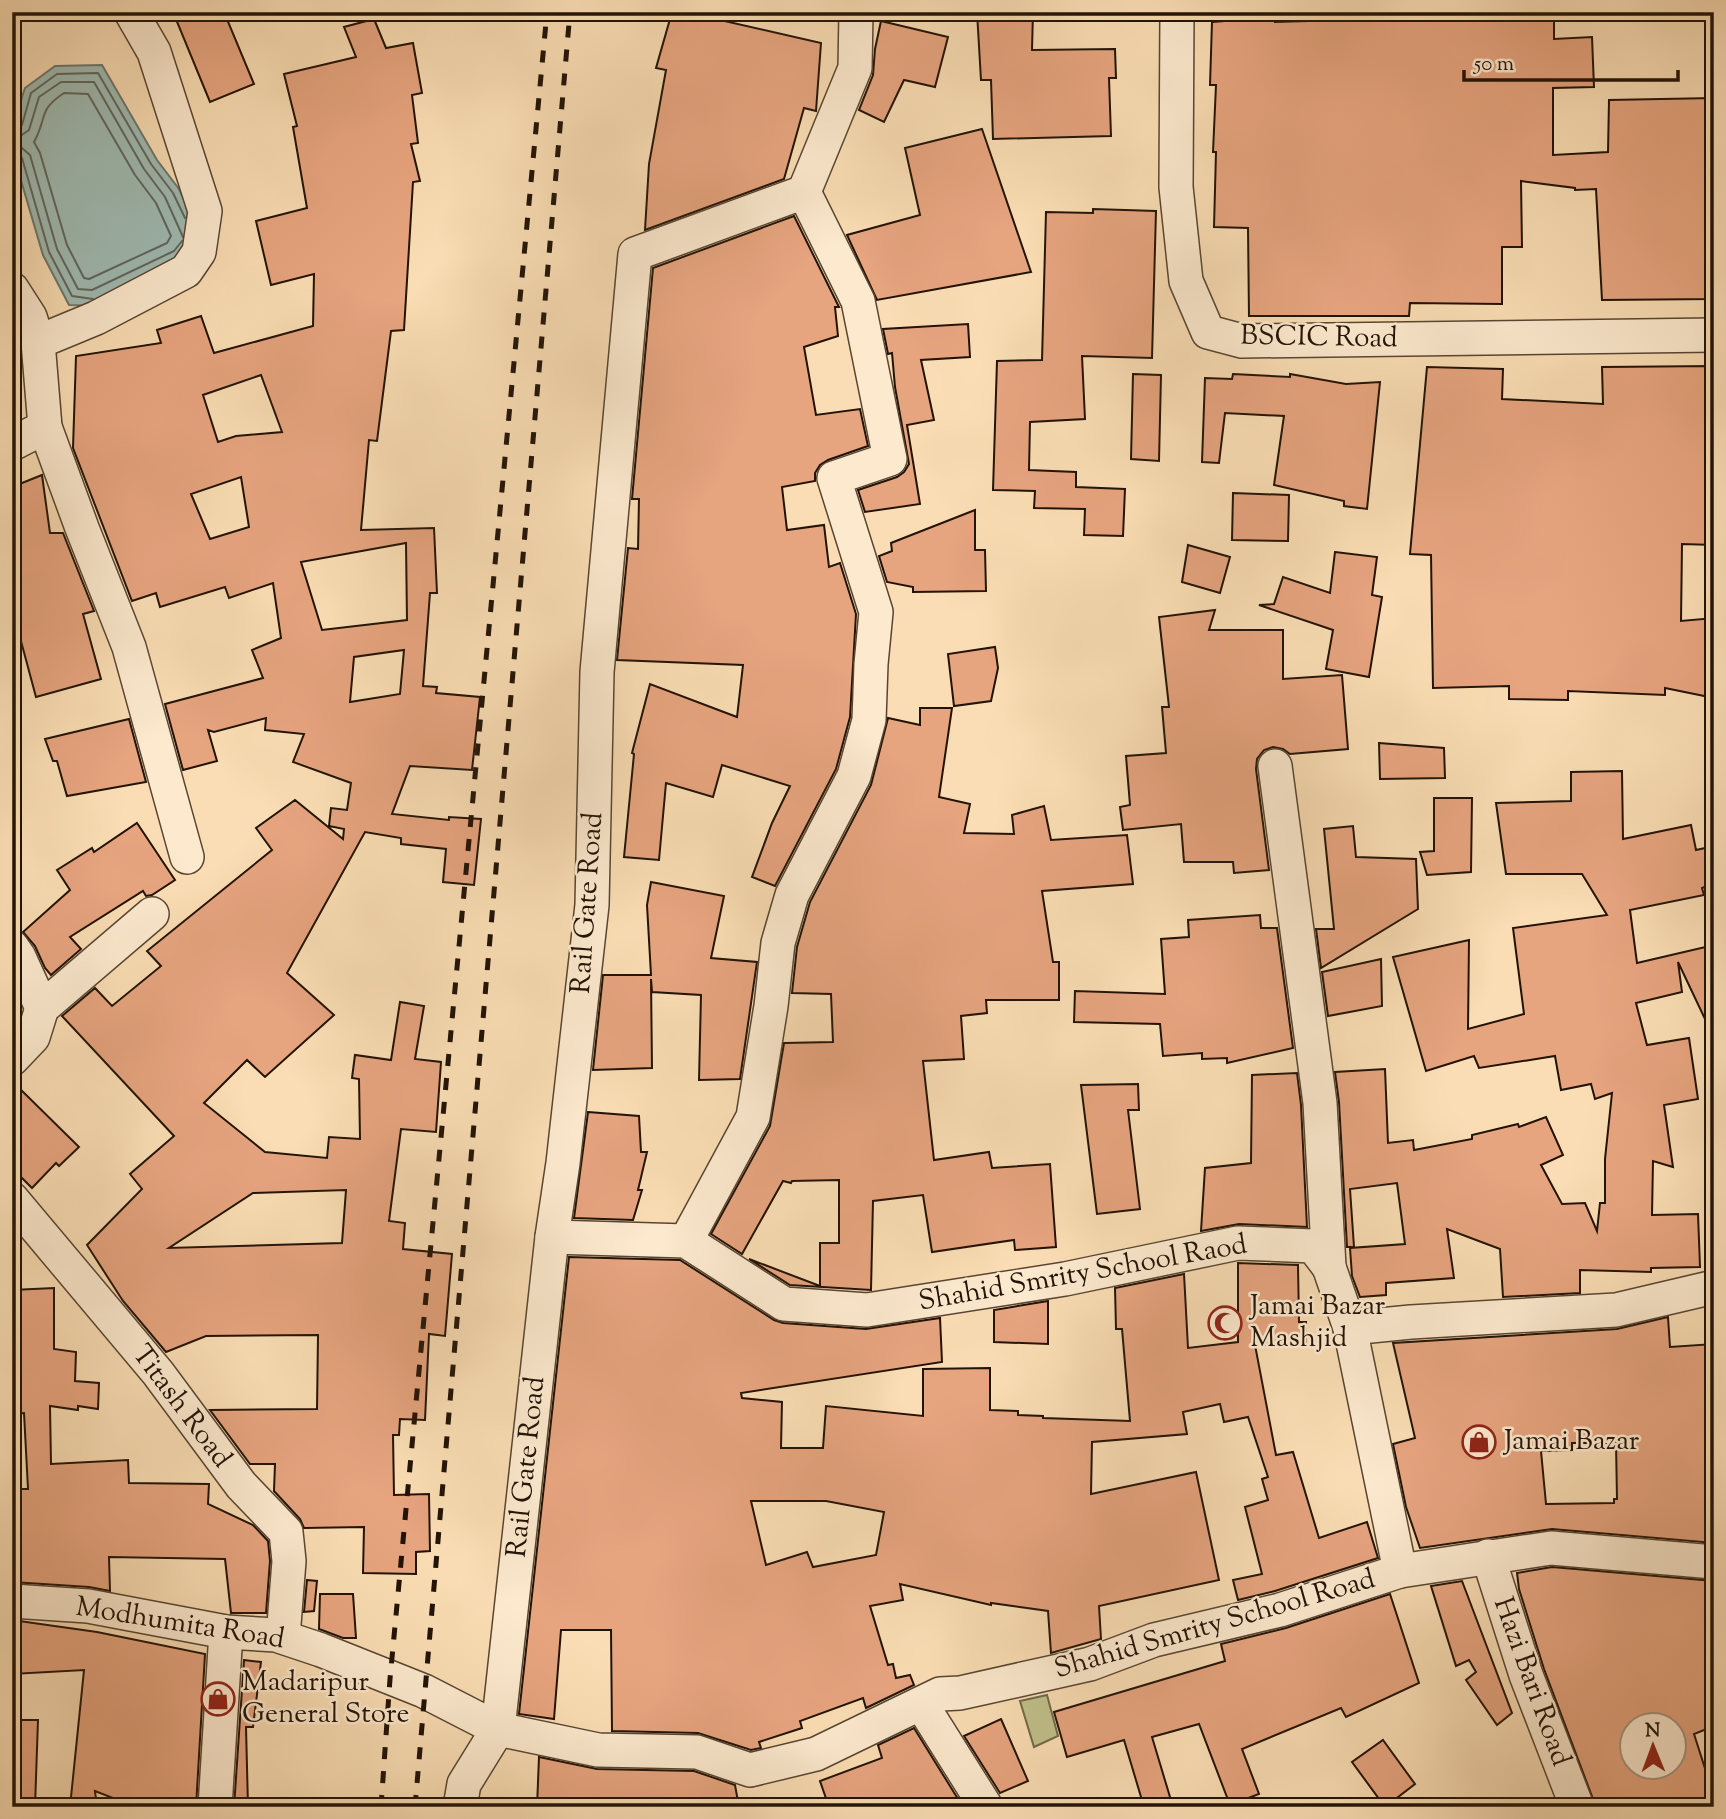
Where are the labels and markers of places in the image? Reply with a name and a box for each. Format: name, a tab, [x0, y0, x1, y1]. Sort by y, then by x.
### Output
place label: Jamai Bazar Mashjid	[1248, 1287, 1386, 1359]
mosque icon: Jamai Bazar Mashjid	[1206, 1304, 1244, 1342]
place label: Jamai Bazar	[1502, 1422, 1640, 1462]
shop icon: Jamai Bazar	[1460, 1423, 1498, 1461]
place label: Madaripur General Store	[242, 1663, 410, 1735]
shop icon: Madaripur General Store	[199, 1680, 237, 1718]

